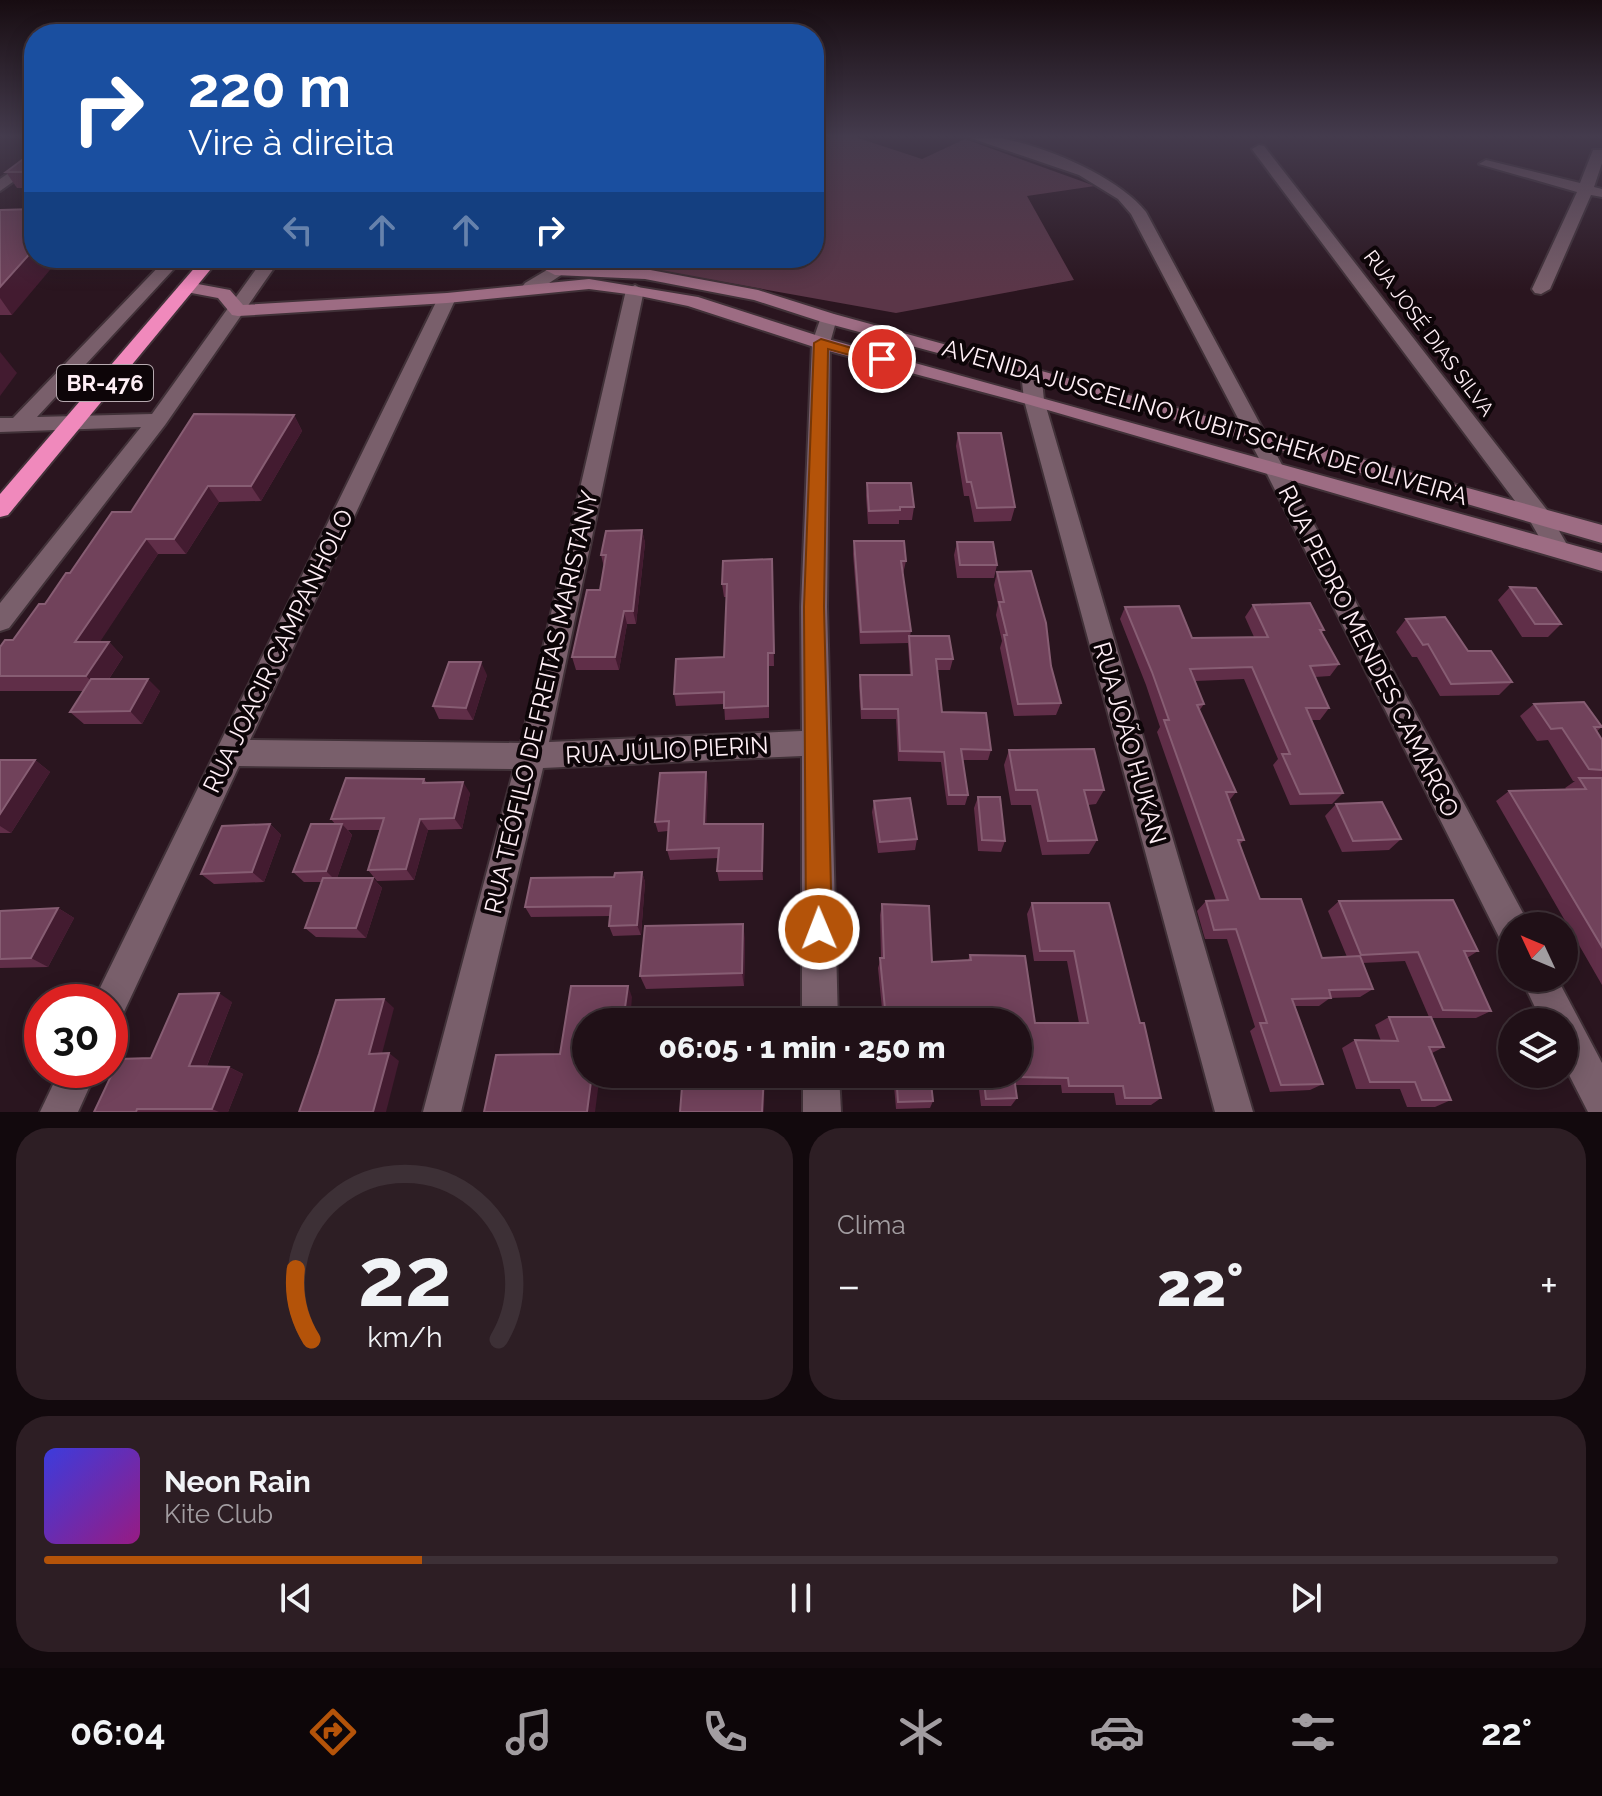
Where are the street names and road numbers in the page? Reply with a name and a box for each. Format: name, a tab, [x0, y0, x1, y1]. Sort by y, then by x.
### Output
street label: RUA JOSÉ DIAS SILVA	[1359, 245, 1500, 421]
street label: AVENIDA JUSCELINO KUBITSCHEK DE OLIVEIRA	[939, 333, 1471, 511]
road number: BR-476	[57, 365, 153, 401]
street label: RUA PEDRO MENDES CAMARGO	[1272, 480, 1466, 822]
street label: RUA TEÓFILO DE FREITAS MARISTANY	[478, 487, 604, 916]
street label: RUA JOACIR CAMPANHOLO	[197, 504, 359, 798]
street label: RUA JOÃO HUKAN	[1087, 639, 1173, 847]
street label: RUA JÚLIO PIERIN	[565, 730, 769, 770]

